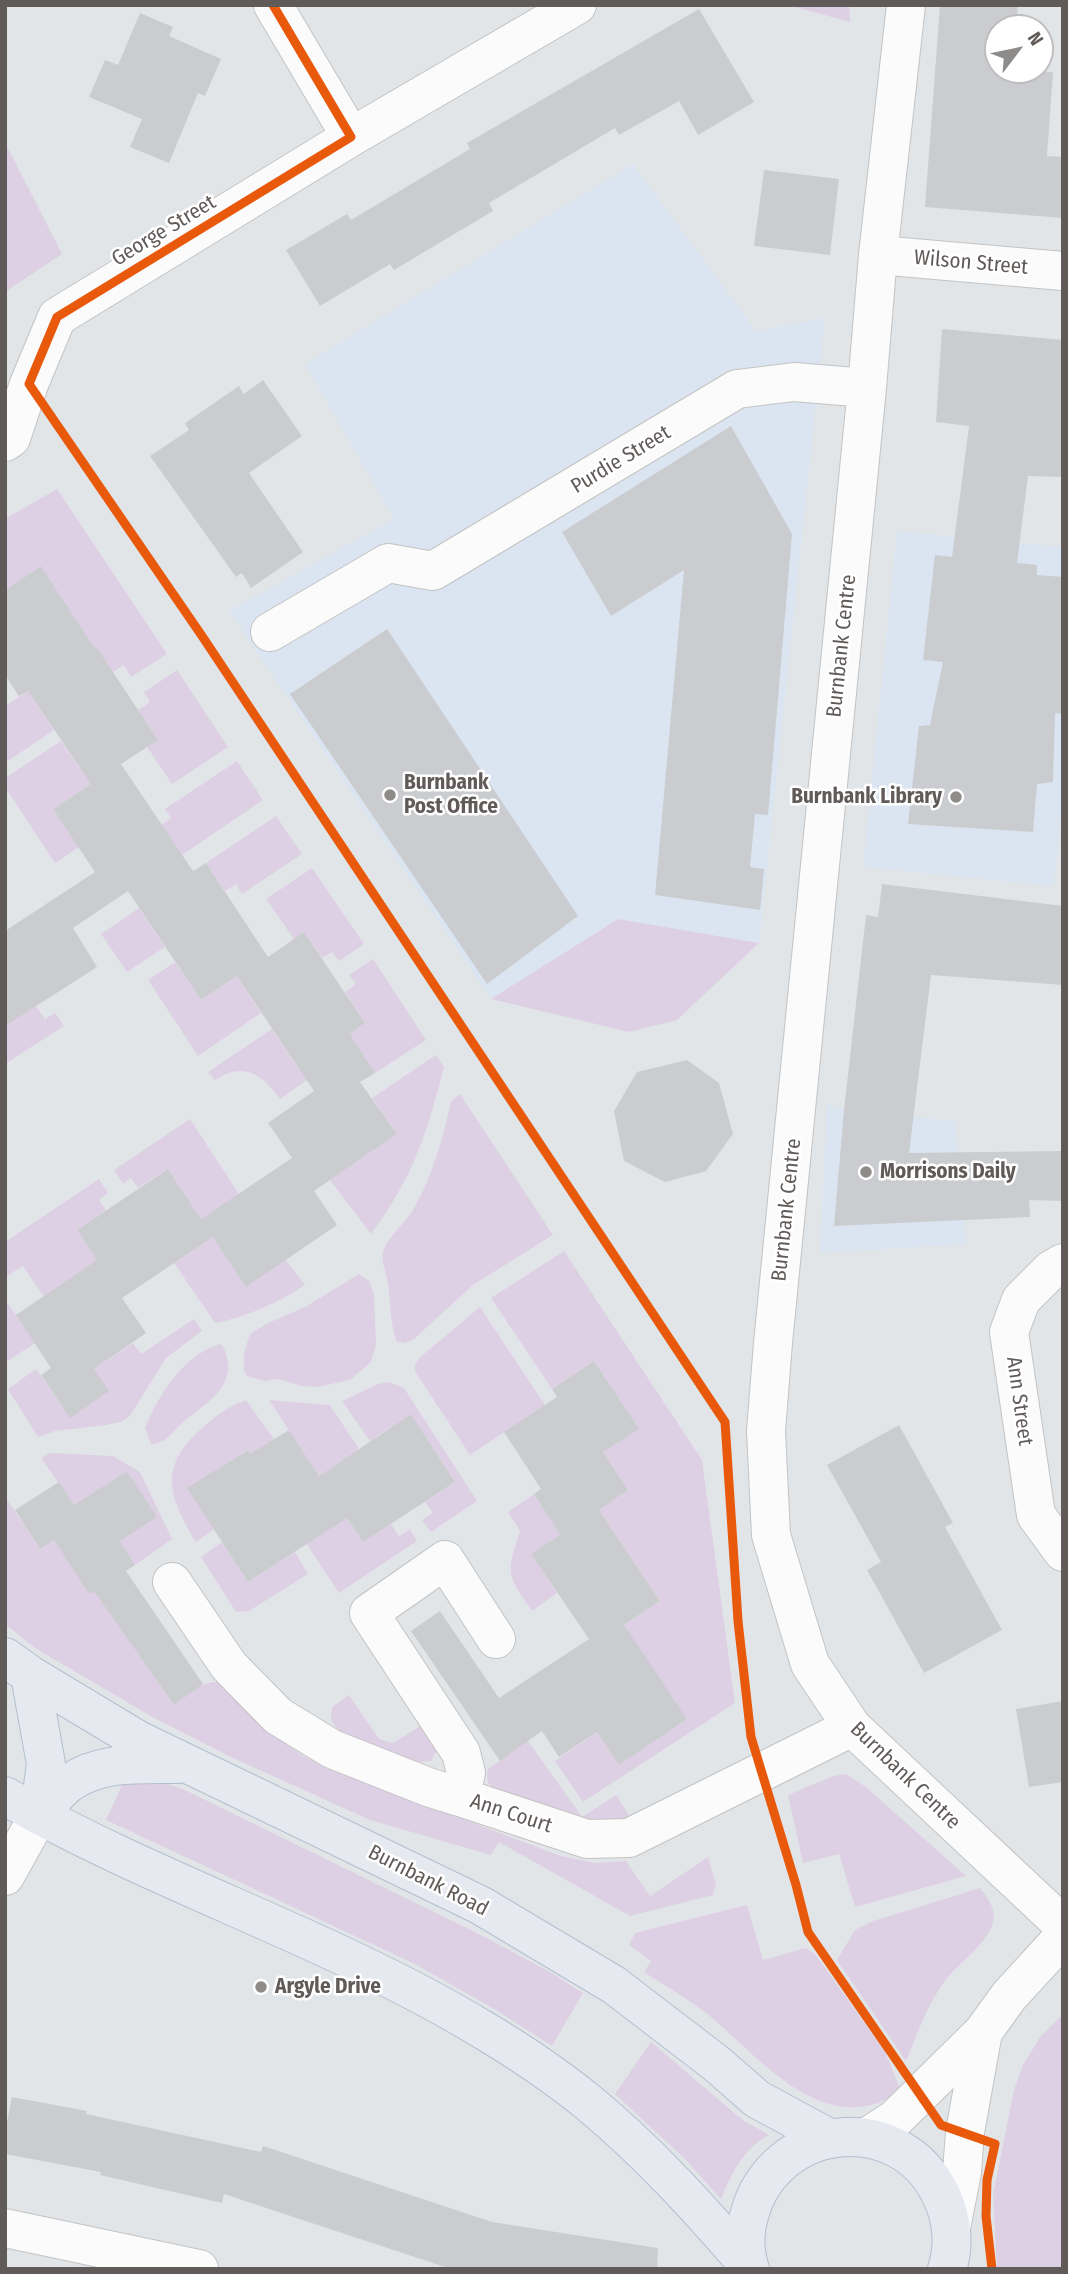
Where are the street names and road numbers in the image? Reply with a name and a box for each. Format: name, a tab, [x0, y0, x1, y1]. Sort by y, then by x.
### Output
street label: George Street	[107, 190, 221, 272]
street label: Wilson Street	[913, 245, 1029, 281]
street label: Purdie Street	[567, 420, 675, 500]
street label: Burnbank Centre	[822, 573, 862, 719]
street label: Burnbank Centre	[767, 1137, 807, 1283]
street label: Ann Street	[1000, 1355, 1038, 1447]
street label: Burnbank Centre	[845, 1717, 965, 1835]
street label: Ann Court	[467, 1789, 555, 1839]
street label: Burnbank Road	[364, 1840, 492, 1922]

